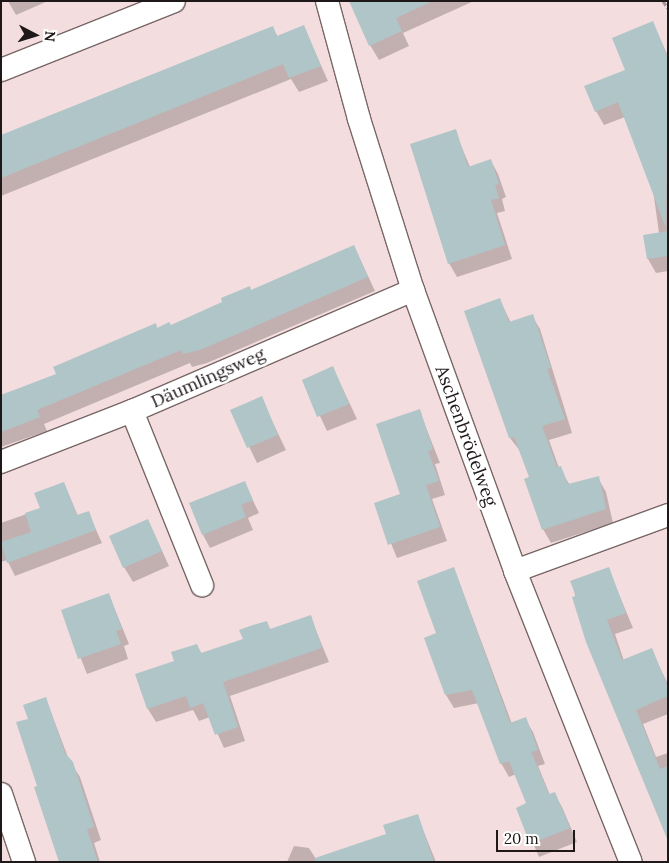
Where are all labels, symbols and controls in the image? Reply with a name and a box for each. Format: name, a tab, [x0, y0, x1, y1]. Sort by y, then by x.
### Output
north arrow	[10, 10, 60, 60]
text: N	[41, 30, 59, 42]
street label: Däumlingsweg	[148, 343, 268, 413]
street label: Aschenbrödelweg	[430, 363, 502, 509]
scale bar	[499, 820, 578, 852]
text: 20 m	[504, 829, 539, 848]

